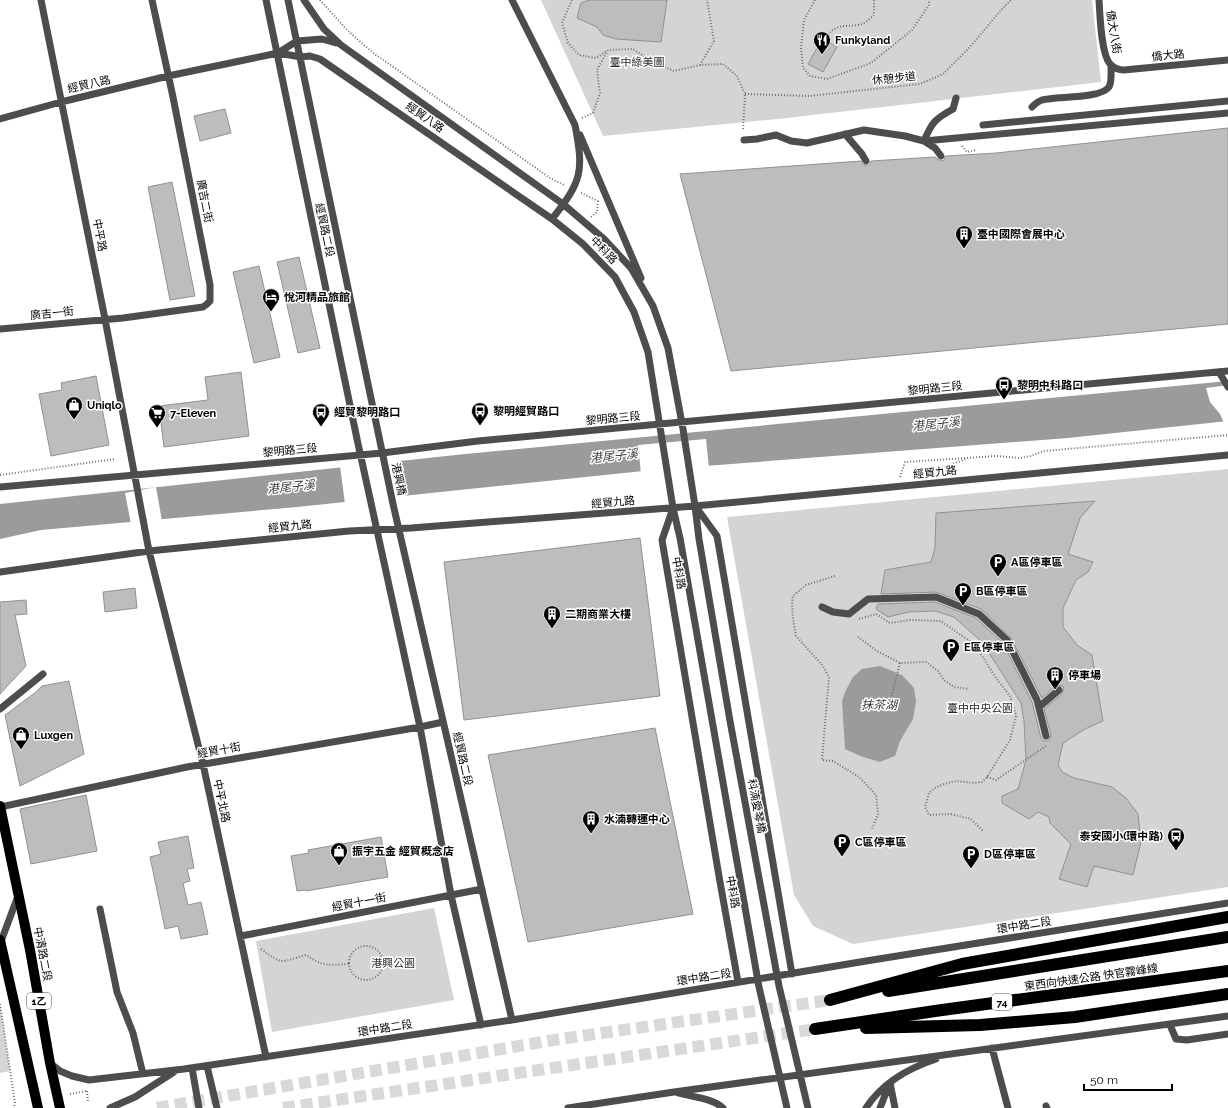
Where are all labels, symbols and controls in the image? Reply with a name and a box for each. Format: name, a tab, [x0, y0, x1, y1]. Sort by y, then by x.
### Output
street label: 僑大八街	[1104, 9, 1123, 55]
restaurant icon: Funkyland	[812, 30, 832, 55]
place label: Funkyland	[835, 34, 890, 47]
street label: 僑大路	[1151, 47, 1185, 64]
park label: 臺中綠美圖	[610, 56, 665, 69]
street label: 休憩步道	[871, 70, 917, 87]
street label: 經貿八路	[66, 73, 112, 96]
street label: 經貿八路	[403, 99, 446, 135]
street label: 廣吉二街	[194, 178, 215, 224]
street label: 經貿路二段	[312, 202, 337, 258]
street label: 中平路	[90, 218, 109, 253]
building icon: 臺中國際會展中心	[954, 224, 974, 249]
place label: 臺中國際會展中心	[977, 228, 1065, 241]
street label: 中科路	[588, 234, 620, 267]
hotel icon: 悅河精品旅館	[261, 287, 281, 312]
place label: 悅河精品旅館	[284, 291, 350, 304]
street label: 廣吉一街	[29, 305, 75, 322]
bus stop icon: 黎明中科路口	[994, 375, 1014, 400]
street label: 黎明路三段	[907, 379, 963, 398]
place label: 黎明中科路口	[1017, 379, 1083, 392]
shop icon: Uniqlo	[64, 395, 84, 420]
place label: Uniqlo	[87, 399, 122, 412]
bus stop icon: 黎明經貿路口	[470, 401, 490, 426]
bus stop icon: 經貿黎明路口	[311, 402, 331, 427]
supermarket icon: 7-Eleven	[147, 403, 167, 428]
place label: 黎明經貿路口	[493, 405, 559, 418]
place label: 經貿黎明路口	[334, 406, 400, 419]
place label: 7-Eleven	[170, 407, 216, 420]
street label: 黎明路三段	[585, 410, 641, 427]
water label: 港尾子溪	[911, 414, 963, 433]
street label: 黎明路三段	[262, 442, 318, 459]
water label: 港尾子溪	[589, 446, 641, 465]
street label: 港興橋	[389, 462, 408, 497]
street label: 經貿九路	[912, 464, 958, 481]
water label: 港尾子溪	[266, 477, 318, 496]
street label: 經貿九路	[591, 494, 636, 511]
street label: 經貿九路	[267, 518, 313, 535]
parking icon: A區停車區	[988, 552, 1008, 577]
street label: 中科路	[669, 556, 688, 590]
place label: A區停車區	[1011, 556, 1062, 569]
parking icon: B區停車區	[953, 581, 973, 606]
place label: B區停車區	[976, 585, 1027, 598]
building icon: 二期商業大樓	[542, 604, 562, 629]
place label: 二期商業大樓	[565, 608, 631, 621]
parking icon: E區停車區	[941, 637, 961, 662]
place label: E區停車區	[964, 641, 1015, 654]
building icon: 停車場	[1045, 665, 1065, 690]
place label: 停車場	[1068, 669, 1101, 682]
water label: 抹茶湖	[861, 698, 899, 712]
park label: 臺中中央公園	[947, 702, 1013, 715]
shop icon: Luxgen	[11, 725, 31, 750]
place label: Luxgen	[34, 729, 73, 742]
street label: 經貿路二段	[450, 731, 475, 787]
street label: 經貿十街	[196, 740, 242, 761]
street label: 中平北路	[211, 778, 232, 824]
street label: 科湳愛琴橋	[745, 778, 768, 834]
building icon: 水湳轉運中心	[581, 809, 601, 834]
place label: 水湳轉運中心	[604, 813, 670, 826]
bus stop icon: 泰安國小(環中路)	[1166, 826, 1186, 851]
place label: 泰安國小(環中路)	[1079, 830, 1164, 843]
parking icon: C區停車區	[832, 832, 852, 857]
place label: C區停車區	[855, 836, 907, 849]
shop icon: 振宇五金 經貿概念店	[329, 841, 349, 866]
parking icon: D區停車區	[961, 844, 981, 869]
place label: 振宇五金 經貿概念店	[352, 845, 454, 858]
place label: D區停車區	[984, 848, 1036, 861]
street label: 中科路	[723, 875, 742, 909]
street label: 經貿十一街	[331, 891, 387, 914]
street label: 環中路二段	[996, 915, 1052, 936]
street label: 中清路二段	[31, 926, 54, 982]
park label: 港興公園	[371, 957, 415, 970]
street label: 東西向快速公路 快官霧峰線	[1023, 962, 1159, 993]
street label: 環中路二段	[676, 967, 732, 988]
road number: 1乙	[27, 993, 51, 1009]
road number: 74	[992, 994, 1012, 1010]
street label: 環中路二段	[357, 1018, 413, 1039]
scale bar	[1084, 1066, 1172, 1092]
text: 50 m	[1090, 1073, 1118, 1087]

